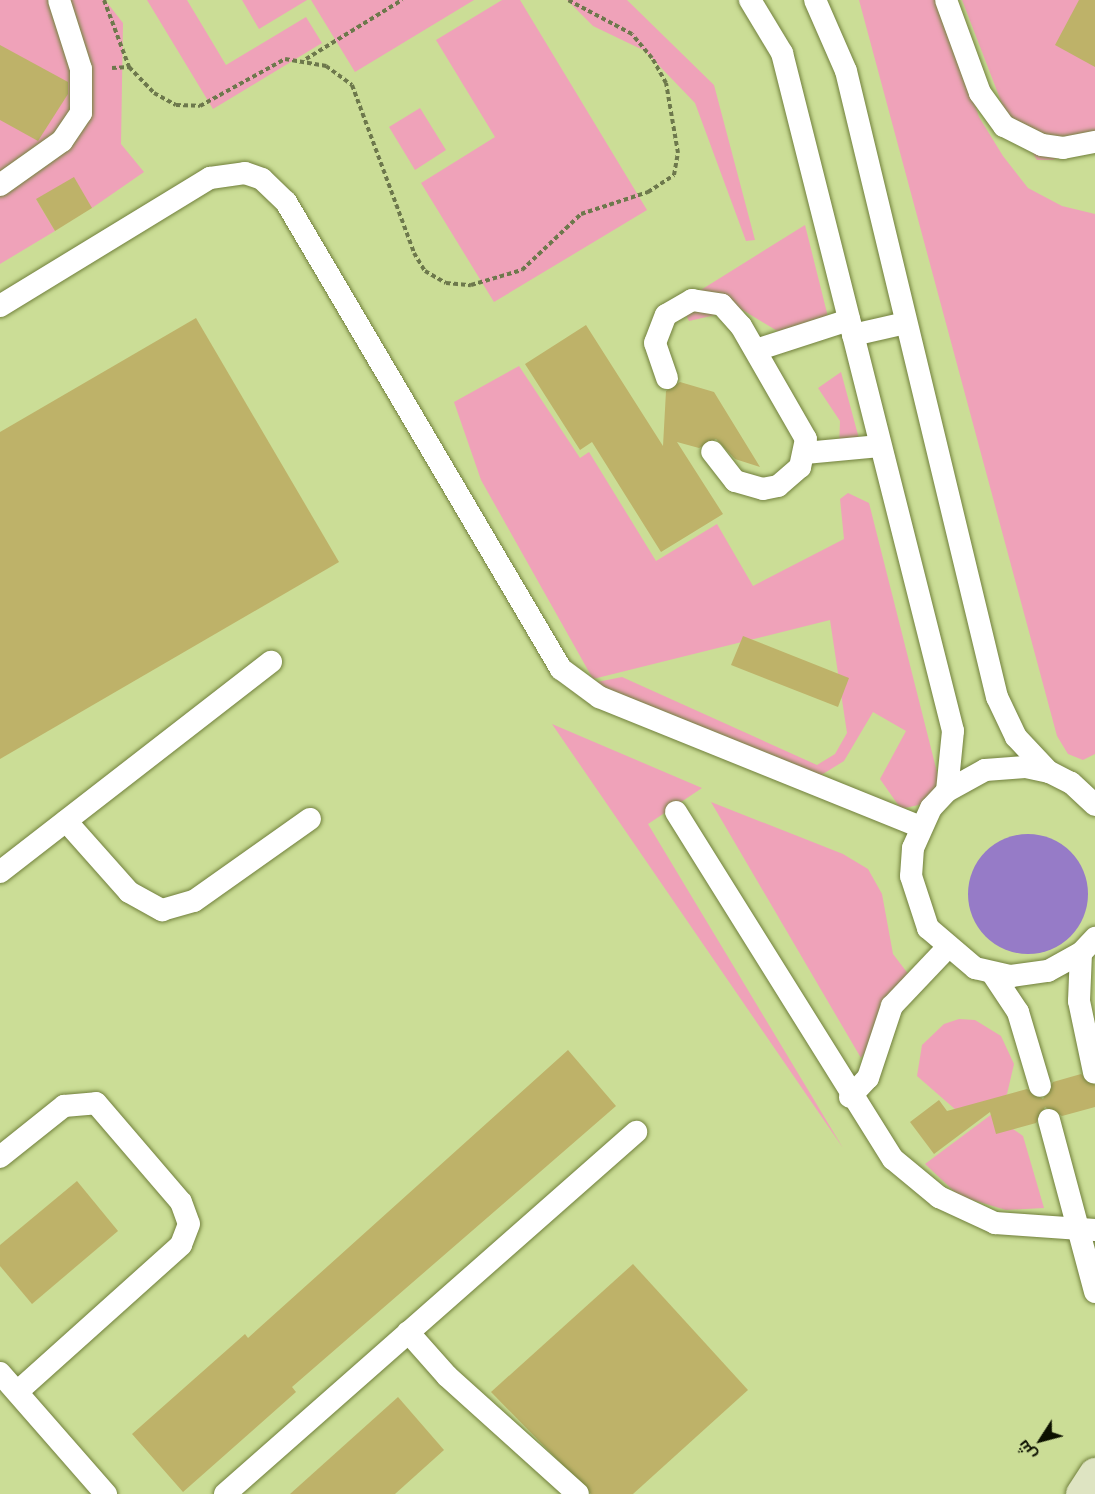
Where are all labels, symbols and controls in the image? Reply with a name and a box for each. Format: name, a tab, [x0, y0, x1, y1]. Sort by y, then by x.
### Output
north arrow	[1011, 1410, 1071, 1470]
text: ش	[1012, 1436, 1041, 1465]

